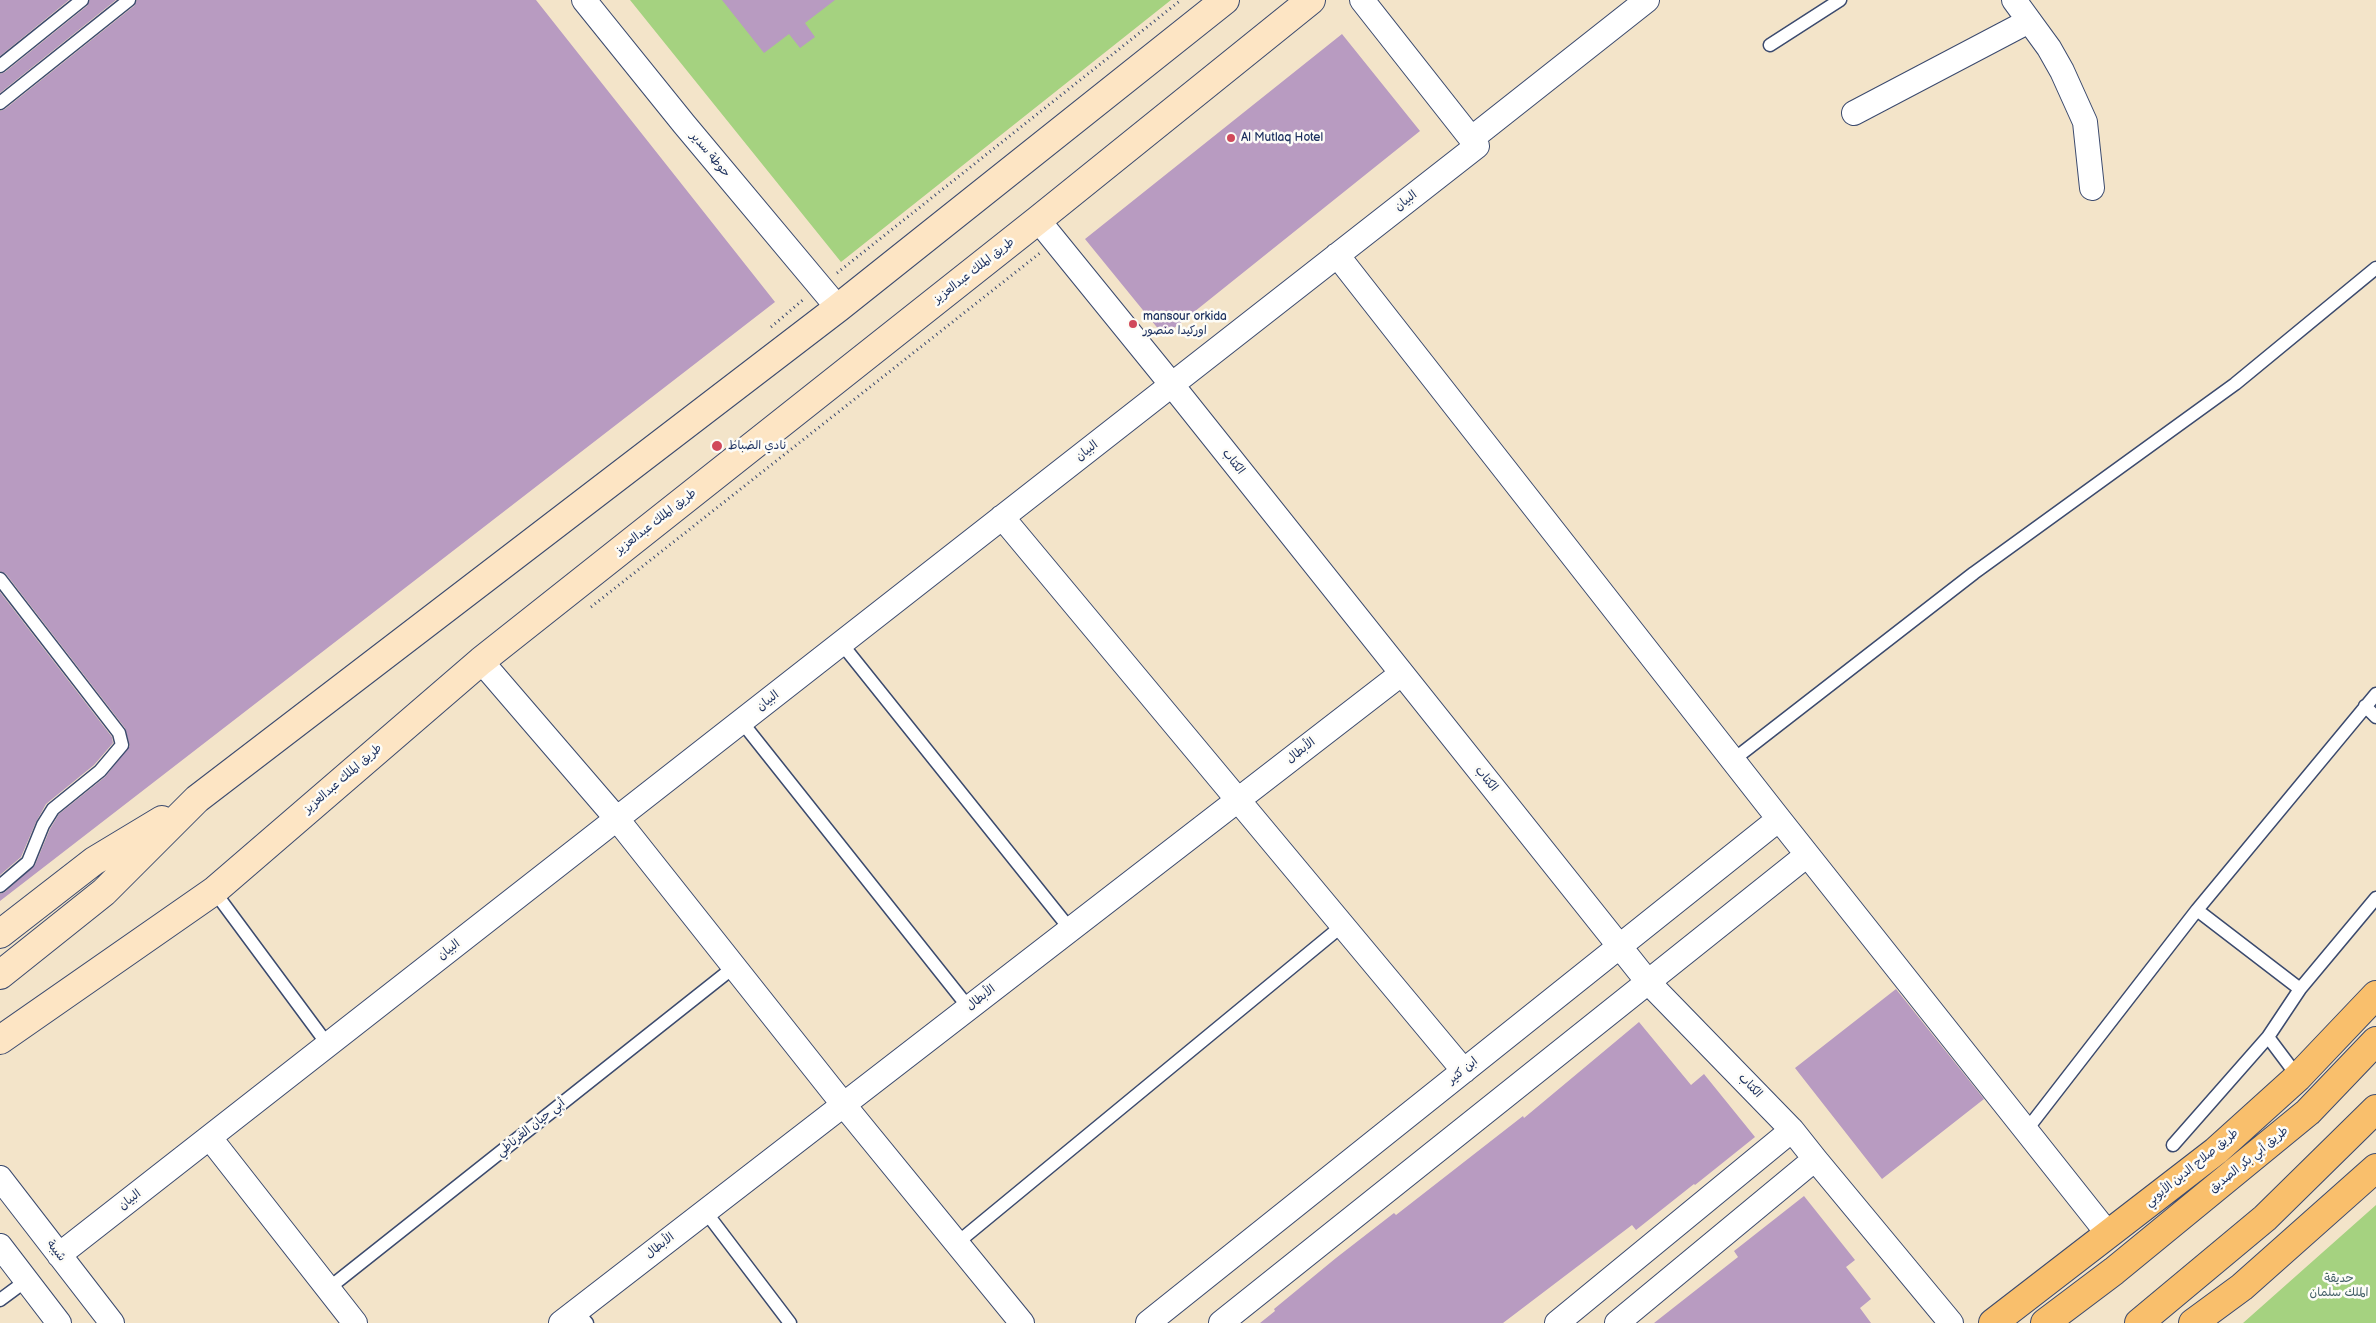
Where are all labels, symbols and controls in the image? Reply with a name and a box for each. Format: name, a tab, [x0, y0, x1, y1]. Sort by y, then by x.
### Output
street label: حوطة سدير	[687, 129, 733, 181]
place label: Al Mutlaq Hotel	[1241, 131, 1323, 145]
marker: Al Mutlaq Hotel	[1225, 132, 1237, 144]
street label: البيان	[1392, 188, 1420, 214]
street label: طريق الملك عبدالعزيز	[931, 235, 1017, 307]
place label: mansour orkida اوركيدا منصور	[1143, 310, 1227, 338]
marker: mansour orkida اوركيدا منصور	[1127, 318, 1139, 330]
street label: البيان	[1073, 438, 1101, 464]
marker: نادي الضباط	[710, 439, 724, 453]
place label: نادي الضباط	[728, 439, 786, 453]
street label: الكتاب	[1219, 447, 1247, 477]
street label: طريق الملك عبدالعزيز	[613, 486, 699, 558]
street label: البيان	[754, 688, 782, 714]
street label: الأبطال	[1284, 735, 1318, 767]
street label: طريق الملك عبدالعزيز	[301, 741, 385, 817]
street label: الكتاب	[1472, 764, 1500, 794]
street label: البيان	[435, 937, 463, 963]
street label: الأبطال	[964, 982, 998, 1014]
street label: ابن كثير	[1445, 1054, 1481, 1088]
street label: الكتاب	[1735, 1071, 1765, 1101]
street label: أبي حيان الغرناطي	[494, 1096, 568, 1160]
street label: طريق أبي بكر الصديق	[2207, 1124, 2291, 1196]
street label: طريق صلاح الدين الأيوبي	[2143, 1126, 2241, 1210]
street label: البيان	[116, 1187, 144, 1213]
street label: الأبطال	[643, 1230, 677, 1262]
street label: شيبة	[43, 1238, 69, 1264]
park label: حديقة الملك سلمان	[2310, 1272, 2368, 1300]

